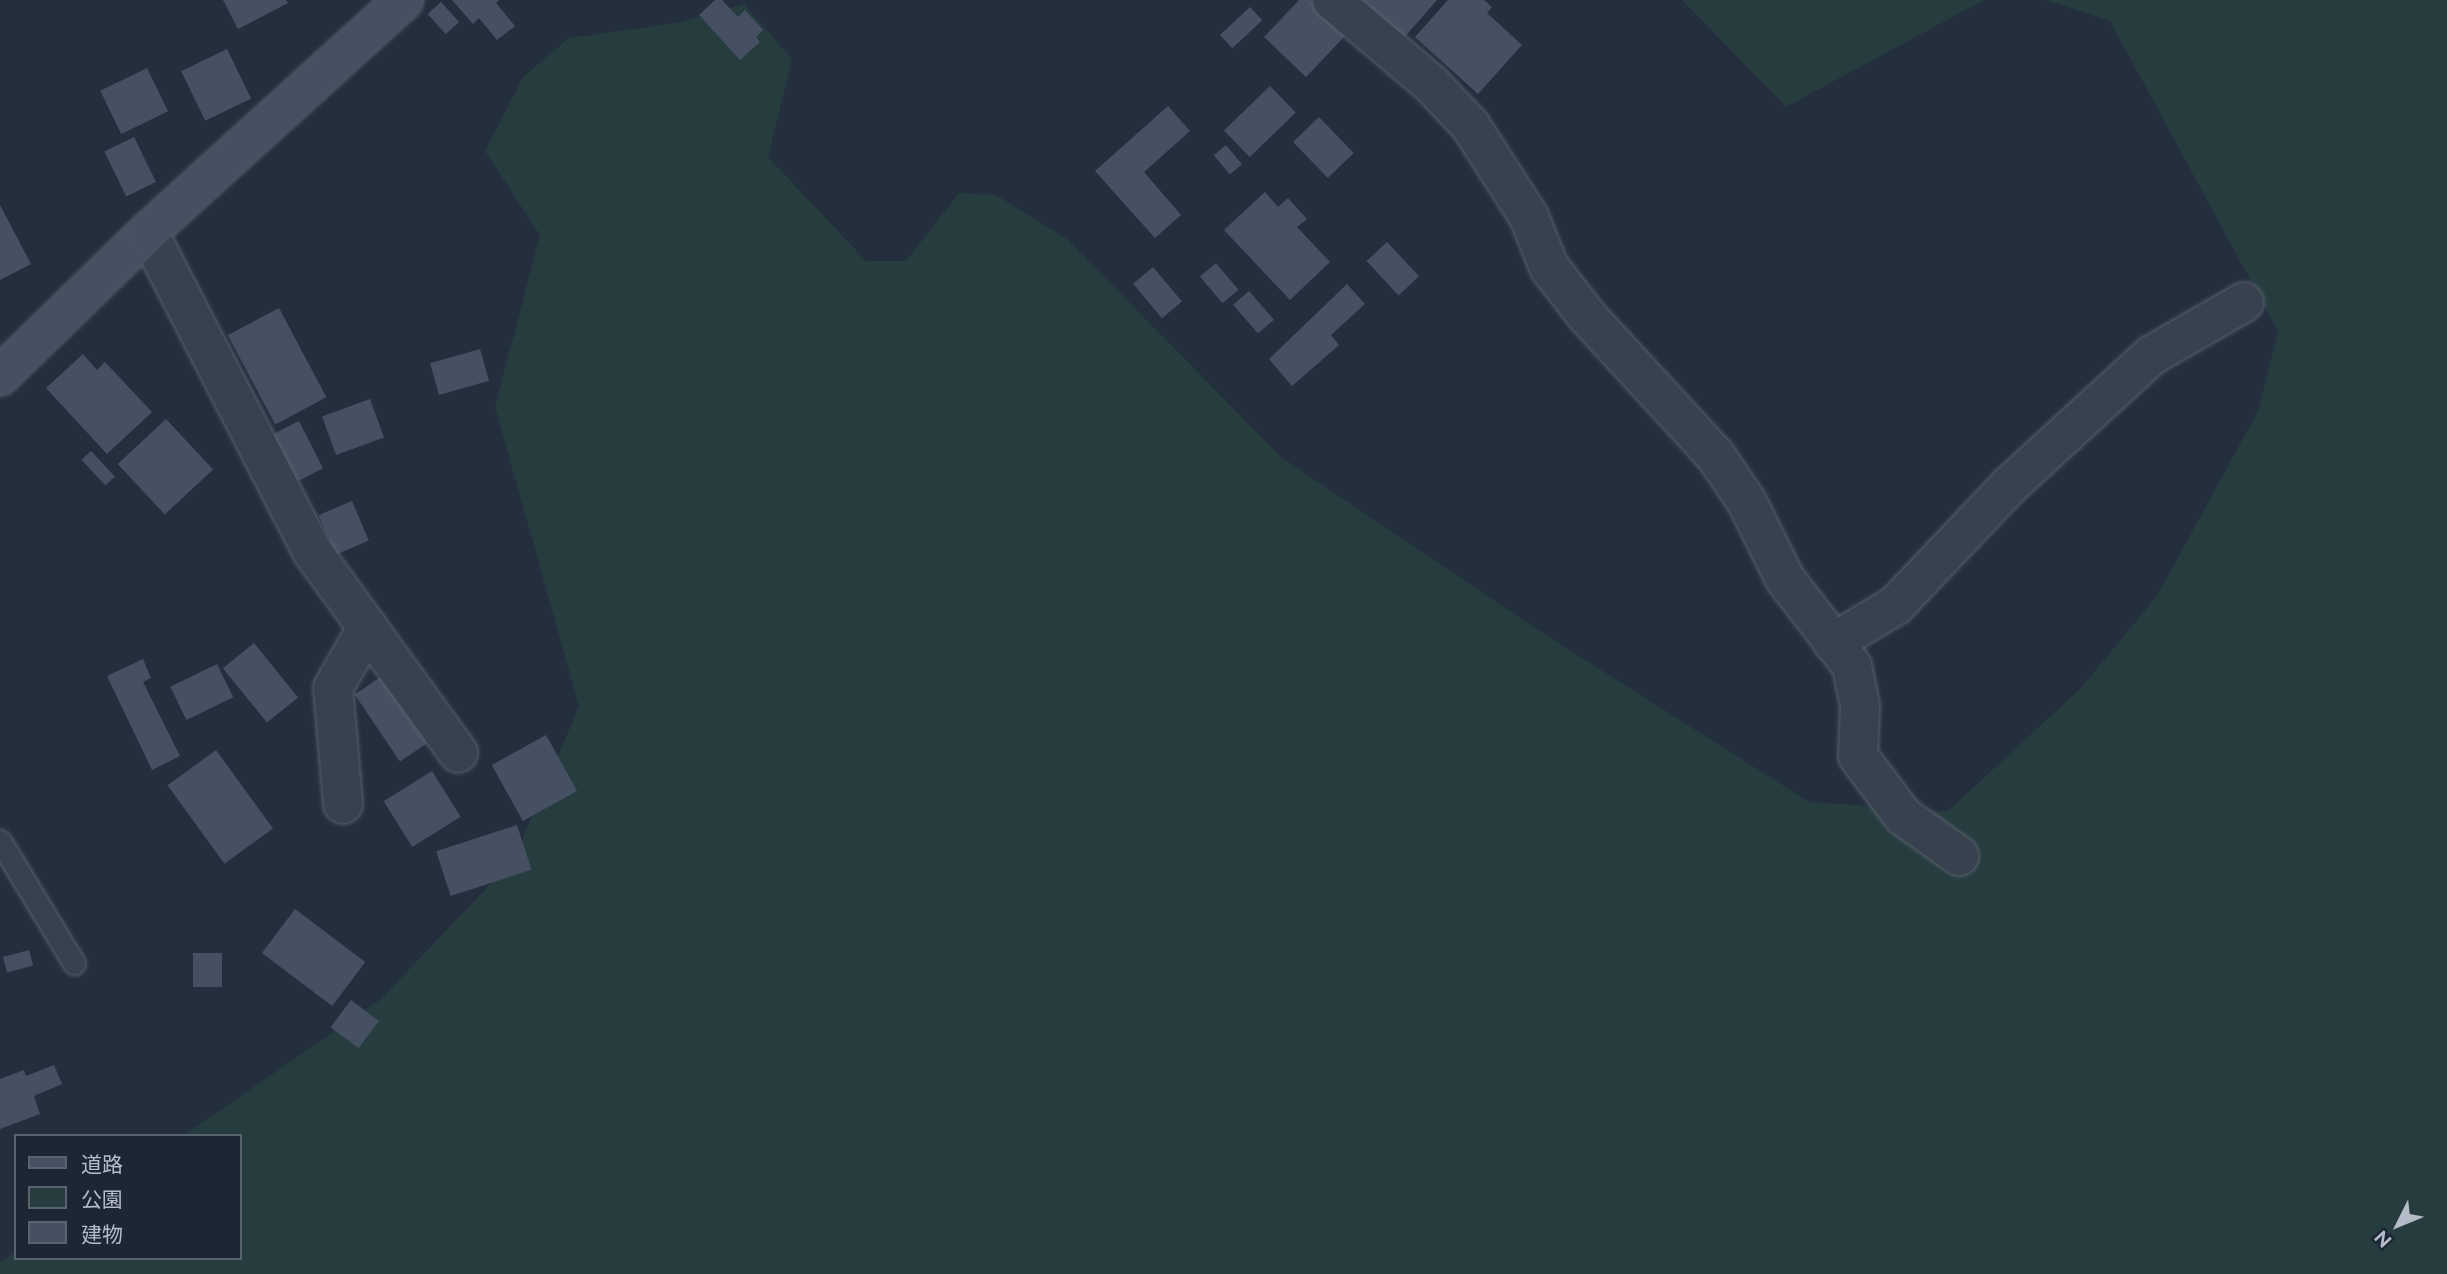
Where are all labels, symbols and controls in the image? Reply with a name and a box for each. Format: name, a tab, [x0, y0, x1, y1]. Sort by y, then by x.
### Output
legend	[14, 1134, 242, 1260]
text: 道路	[81, 1152, 123, 1177]
text: 公園	[81, 1187, 123, 1212]
north arrow	[2363, 1190, 2433, 1260]
text: 建物	[81, 1222, 123, 1247]
text: N	[2370, 1227, 2396, 1252]

